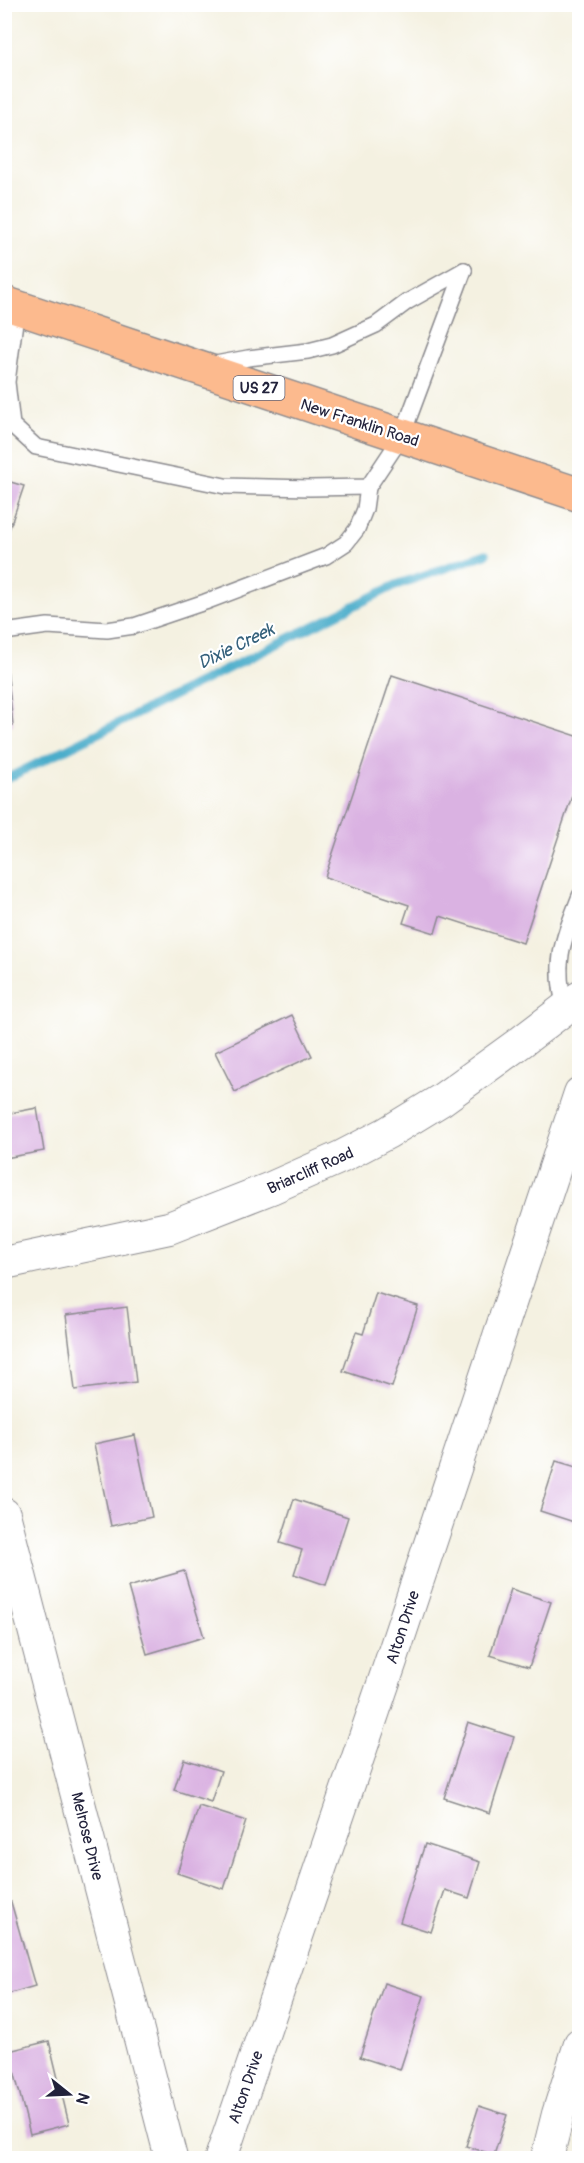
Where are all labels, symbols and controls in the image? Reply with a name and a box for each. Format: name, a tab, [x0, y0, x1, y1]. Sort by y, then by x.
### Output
road number: US 27	[234, 376, 284, 400]
street label: New Franklin Road	[298, 394, 421, 451]
water label: Dixie Creek	[194, 618, 279, 675]
street label: Briarcliff Road	[264, 1143, 357, 1199]
street label: Alton Drive	[382, 1588, 424, 1666]
street label: Melrose Drive	[66, 1790, 108, 1882]
street label: Alton Drive	[224, 2048, 268, 2126]
north arrow	[39, 2064, 99, 2124]
text: N	[71, 2090, 93, 2107]

